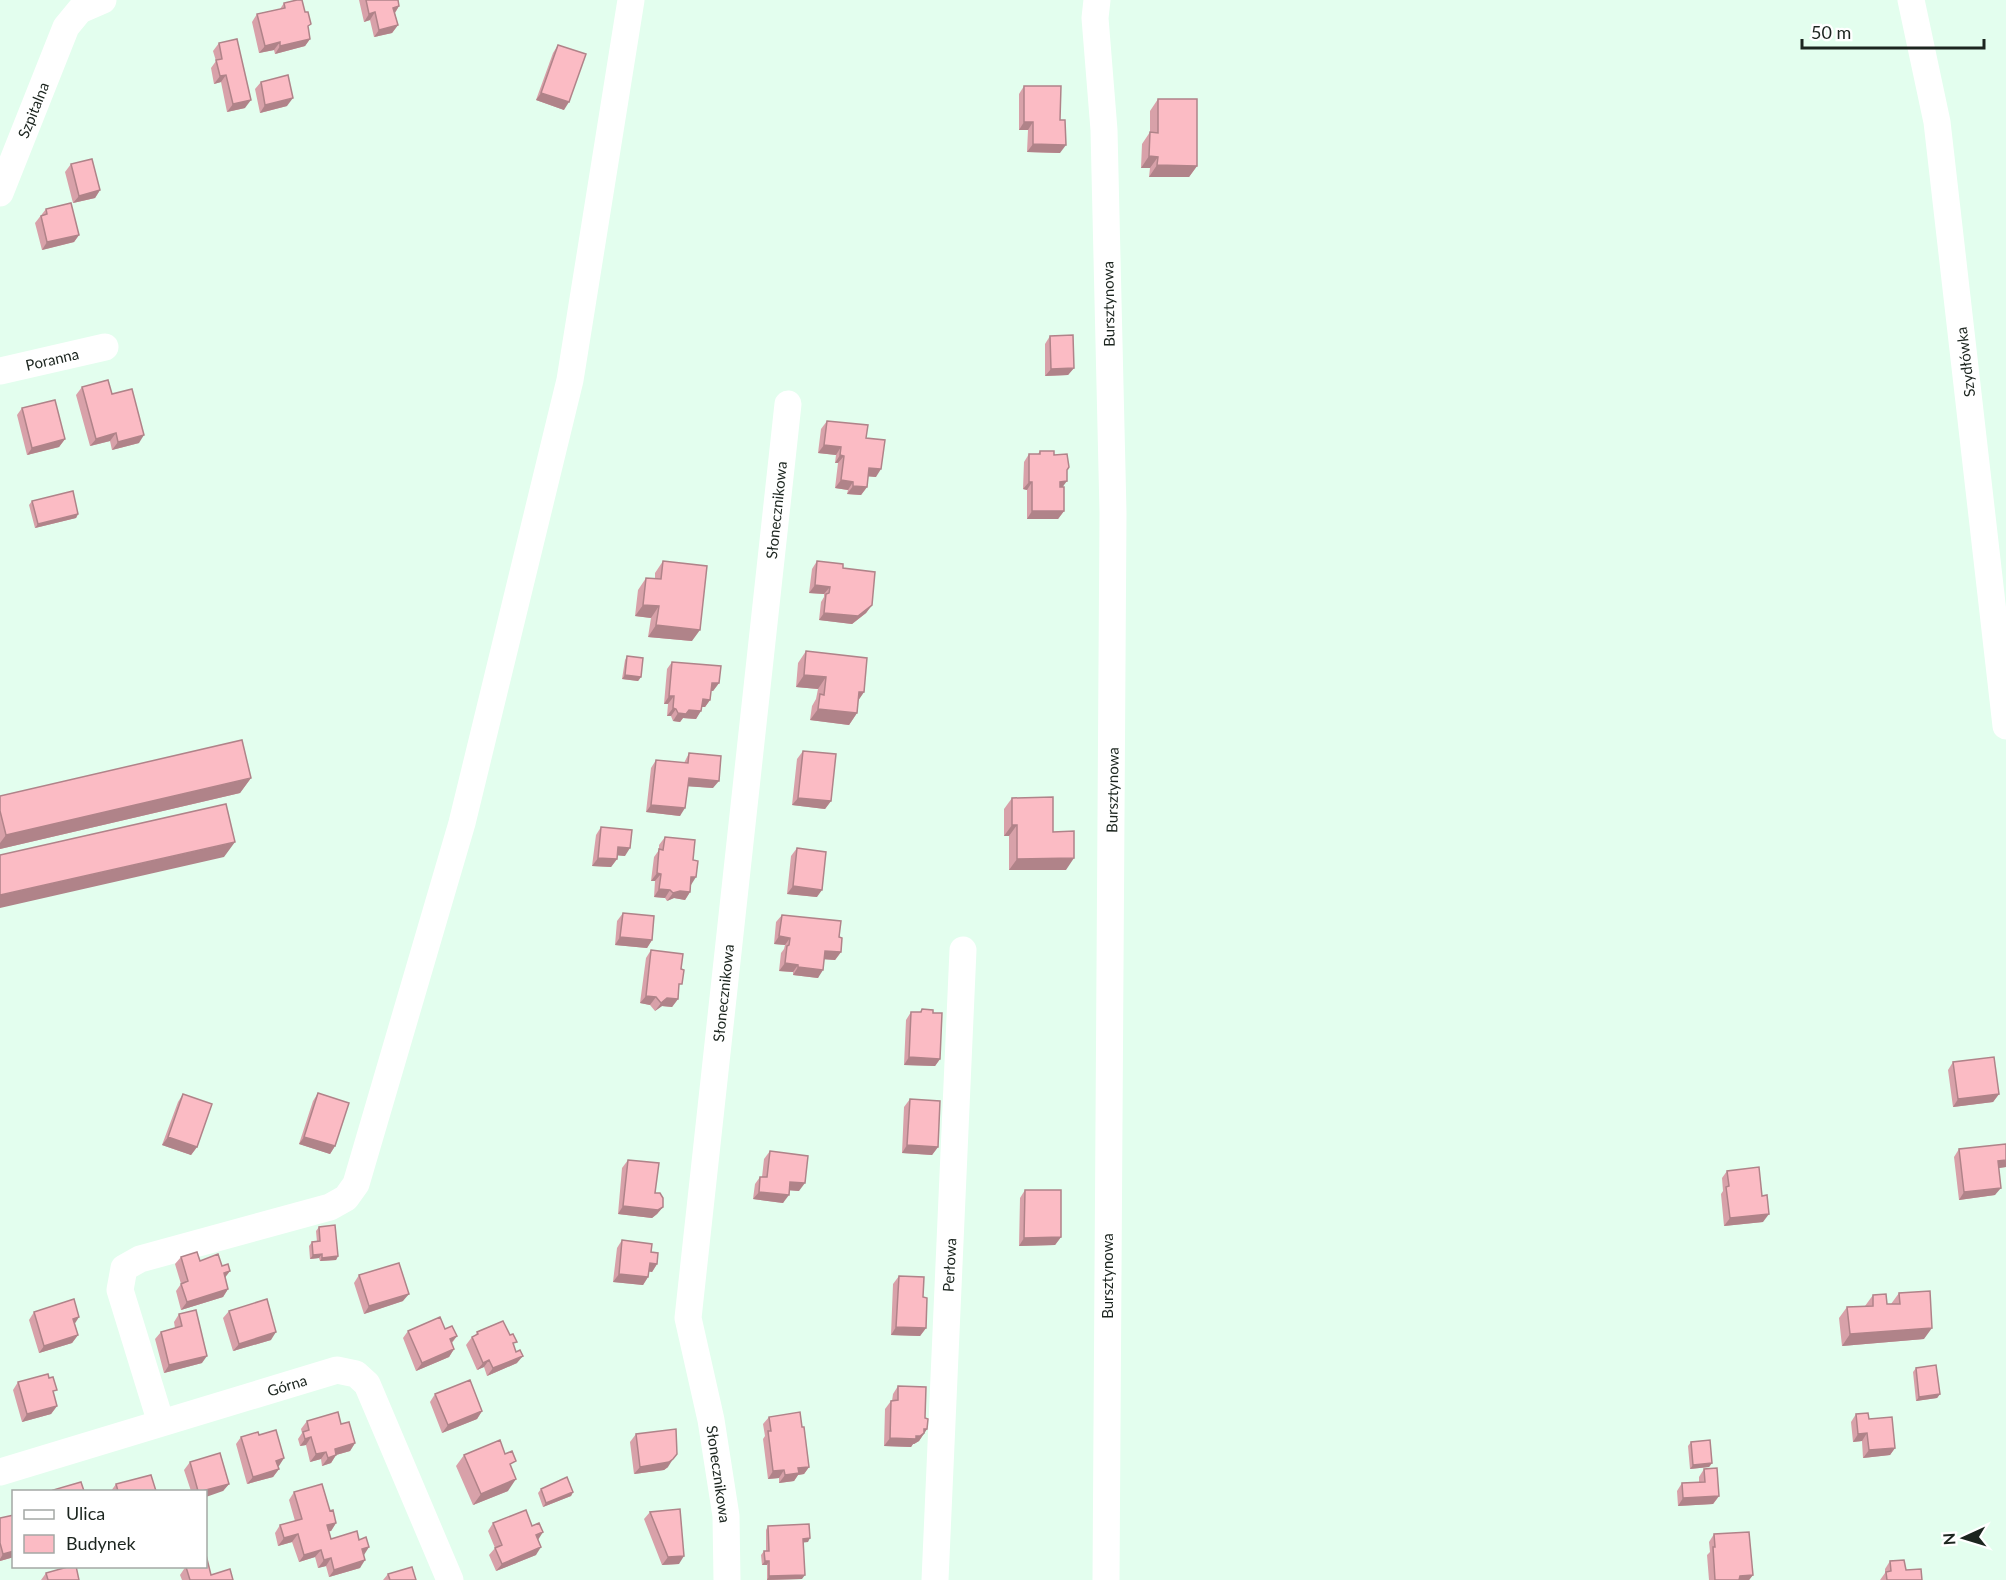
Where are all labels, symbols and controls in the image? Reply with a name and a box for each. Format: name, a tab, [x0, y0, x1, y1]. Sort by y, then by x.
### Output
scale bar	[1802, 12, 1984, 50]
text: 50 m	[1811, 21, 1851, 43]
street label: Szpitalna	[14, 79, 52, 141]
street label: Bursztynowa	[1098, 261, 1118, 347]
street label: Szydłówka	[1952, 326, 1978, 398]
street label: Poranna	[24, 344, 80, 374]
street label: Słonecznikowa	[762, 460, 790, 560]
street label: Bursztynowa	[1102, 747, 1122, 833]
street label: Słonecznikowa	[709, 943, 737, 1043]
street label: Bursztynowa	[1098, 1233, 1116, 1319]
street label: Perłowa	[939, 1237, 959, 1293]
street label: Górna	[265, 1370, 309, 1400]
street label: Słonecznikowa	[703, 1424, 735, 1524]
legend	[12, 1490, 207, 1568]
text: Ulica	[66, 1502, 105, 1524]
north arrow	[1934, 1508, 1994, 1568]
text: Budynek	[66, 1532, 136, 1554]
text: N	[1939, 1532, 1958, 1546]

